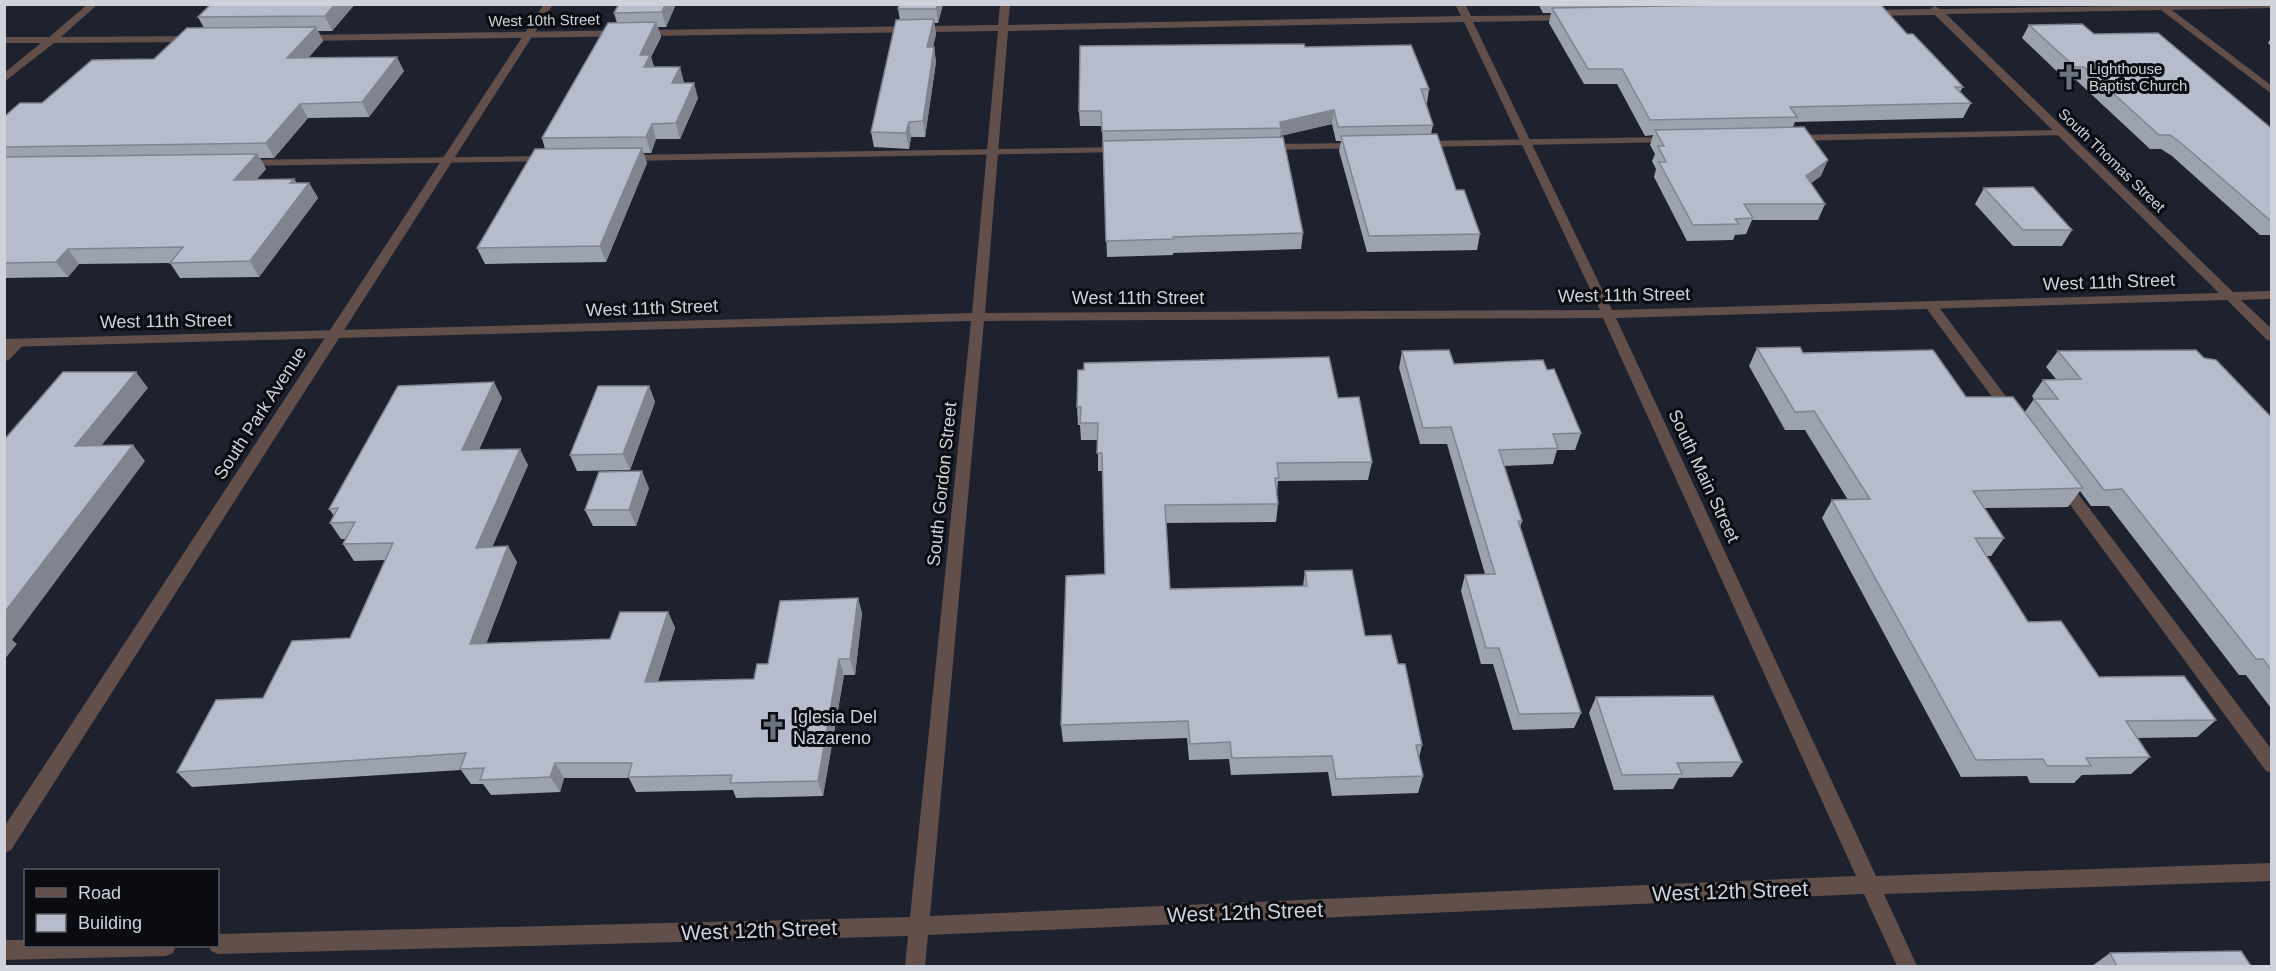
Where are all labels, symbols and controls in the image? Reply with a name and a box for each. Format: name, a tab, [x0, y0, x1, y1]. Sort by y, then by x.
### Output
street label: West 10th Street	[488, 11, 601, 29]
place label: Lighthouse Baptist Church	[2089, 60, 2187, 94]
church icon: Lighthouse Baptist Church	[2054, 62, 2084, 92]
street label: South Thomas Street	[2055, 105, 2169, 216]
street label: West 11th Street	[2042, 270, 2176, 294]
street label: West 11th Street	[1558, 284, 1690, 306]
street label: West 11th Street	[1072, 288, 1204, 308]
street label: West 11th Street	[585, 296, 719, 320]
street label: West 11th Street	[100, 310, 232, 332]
street label: South Park Avenue	[210, 343, 310, 483]
street label: South Gordon Street	[923, 401, 961, 567]
street label: South Main Street	[1664, 406, 1744, 546]
place label: Iglesia Del Nazareno	[793, 707, 877, 748]
church icon: Iglesia Del Nazareno	[758, 712, 788, 742]
legend	[24, 869, 219, 947]
street label: West 12th Street	[1652, 877, 1809, 905]
text: Road	[78, 883, 121, 903]
street label: West 12th Street	[1167, 898, 1324, 926]
text: Building	[78, 913, 142, 933]
street label: West 12th Street	[681, 916, 838, 944]

